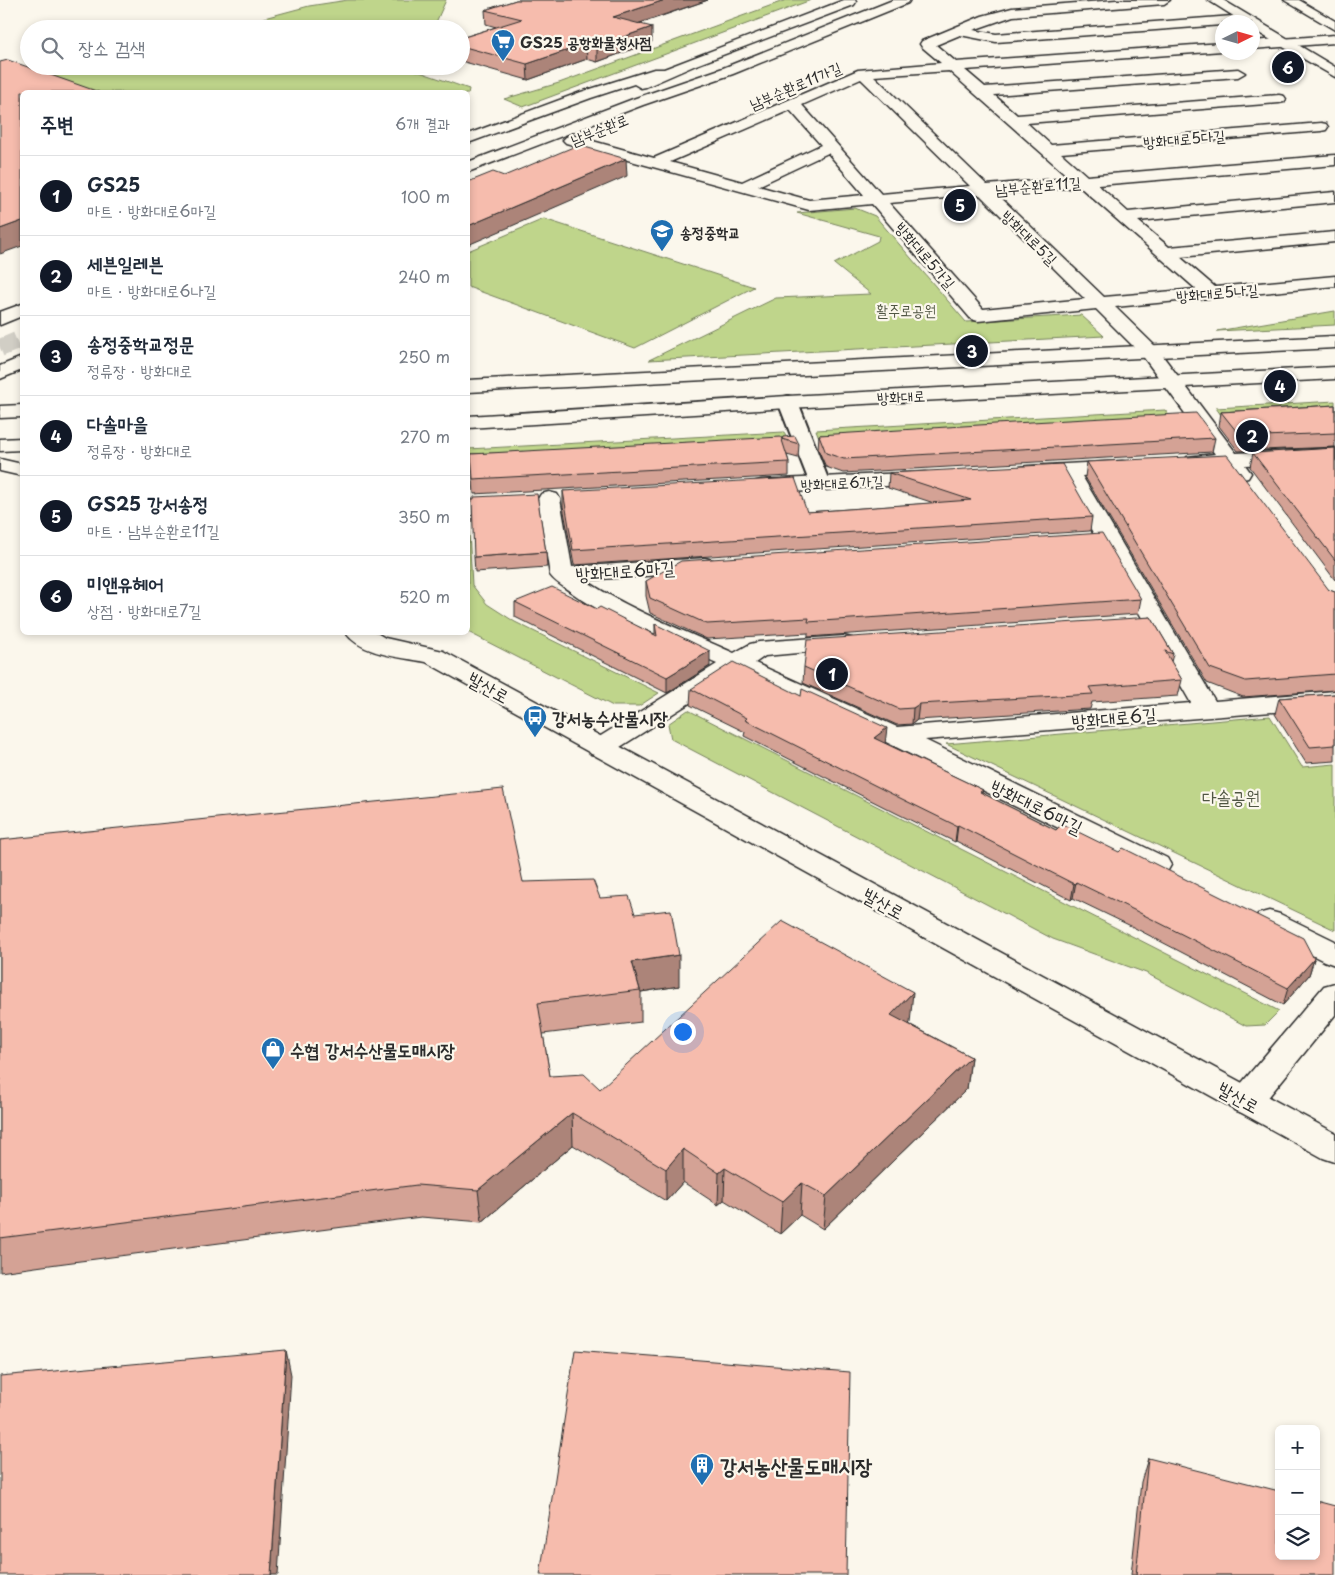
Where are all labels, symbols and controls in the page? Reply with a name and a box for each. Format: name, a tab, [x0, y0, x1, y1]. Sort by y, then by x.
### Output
north arrow	[1215, 15, 1260, 60]
search box	[20, 20, 470, 75]
supermarket icon: GS25 공항화물청사점	[490, 28, 516, 62]
place label: GS25 공항화물청사점	[520, 30, 652, 53]
text: 장소 검색	[78, 33, 145, 61]
icon: search	[38, 34, 66, 62]
pin: 6	[1272, 48, 1304, 86]
street label: 남부순환로11가길	[745, 55, 845, 115]
text: 주변	[40, 107, 74, 139]
street label: 남부순환로	[567, 107, 631, 151]
text: 6개 결과	[395, 111, 450, 135]
street label: 방화대로5다길	[1142, 123, 1226, 153]
text: GS25	[87, 170, 140, 198]
street label: 남부순환로11길	[994, 170, 1082, 200]
text: 1	[52, 184, 60, 208]
text: 100 m	[401, 184, 450, 208]
pin: 5	[944, 186, 976, 224]
text: 마트 · 방화대로6마길	[87, 198, 216, 222]
street label: 방화대로5길	[997, 204, 1063, 270]
street label: 방화대로5가길	[890, 216, 962, 294]
school or university icon: 송정중학교	[649, 218, 675, 252]
place label: 송정중학교	[680, 220, 740, 243]
text: 세븐일레븐	[87, 249, 163, 277]
text: 2	[50, 264, 62, 288]
text: 240 m	[398, 264, 450, 288]
street label: 방화대로5나길	[1175, 277, 1259, 307]
text: 마트 · 방화대로6나길	[87, 278, 216, 302]
park label: 활주로공원	[876, 298, 936, 321]
text: 송정중학교정문	[87, 329, 194, 357]
pin: 3	[956, 332, 988, 370]
text: 3	[51, 344, 61, 368]
text: 250 m	[399, 344, 450, 368]
text: 정류장 · 방화대로	[87, 358, 192, 382]
pin: 4	[1264, 367, 1296, 405]
street label: 방화대로	[876, 383, 926, 409]
text: 다솔마을	[87, 409, 148, 437]
pin: 2	[1236, 417, 1268, 455]
text: 4	[51, 424, 61, 448]
text: 270 m	[400, 424, 450, 448]
text: 정류장 · 방화대로	[87, 438, 192, 462]
street label: 방화대로6가길	[800, 468, 884, 496]
text: GS25 강서송정	[87, 489, 208, 517]
text: 5	[51, 504, 61, 528]
text: 350 m	[398, 504, 450, 528]
text: 마트 · 남부순환로11길	[87, 518, 219, 542]
street label: 방화대로6마길	[574, 553, 676, 587]
text: 미앤유헤어	[87, 569, 163, 597]
text: 6	[50, 584, 62, 608]
text: 520 m	[399, 584, 450, 608]
text: 상점 · 방화대로7길	[87, 598, 201, 622]
pin: 1	[816, 655, 848, 693]
street label: 발산로	[463, 665, 515, 709]
street label: 방화대로6길	[1070, 700, 1158, 734]
bus stop icon: 강서농수산물시장	[522, 704, 548, 738]
place label: 강서농수산물시장	[552, 704, 668, 731]
street label: 방화대로6마길	[986, 772, 1088, 840]
park label: 다솔공원	[1202, 783, 1260, 810]
street label: 발산로	[858, 881, 910, 925]
your location	[670, 1019, 696, 1045]
shop icon: 수협 강서수산물도매시장	[260, 1036, 286, 1070]
place label: 수협 강서수산물도매시장	[290, 1036, 456, 1063]
street label: 발산로	[1213, 1075, 1265, 1119]
map controls	[1275, 1425, 1320, 1560]
button: +	[1275, 1425, 1320, 1470]
place label: 강서농산물도매시장	[720, 1449, 872, 1481]
building icon: 강서농산물도매시장	[689, 1452, 715, 1486]
button: −	[1275, 1470, 1320, 1515]
button: layers	[1275, 1515, 1320, 1560]

